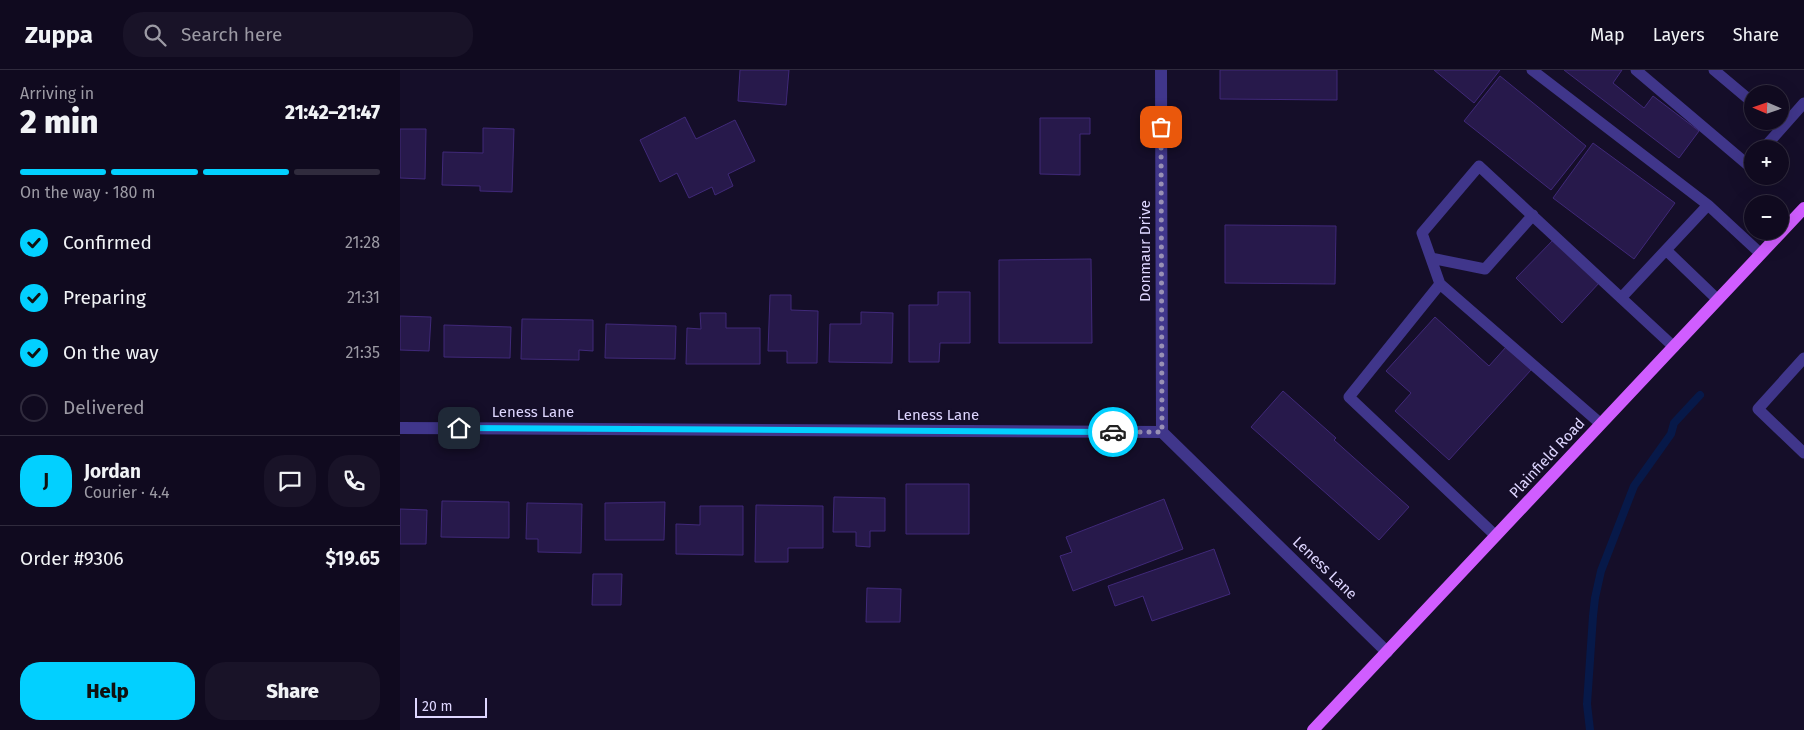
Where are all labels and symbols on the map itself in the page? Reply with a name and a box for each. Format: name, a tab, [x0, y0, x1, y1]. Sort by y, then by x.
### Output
north arrow	[1744, 85, 1789, 130]
pin	[1140, 106, 1182, 148]
street label: Donmaur Drive	[1136, 200, 1154, 302]
street label: Leness Lane	[492, 403, 574, 421]
street label: Leness Lane	[897, 406, 979, 424]
pin	[438, 407, 480, 449]
courier	[1088, 407, 1138, 457]
street label: Plainfield Road	[1505, 414, 1589, 502]
street label: Leness Lane	[1289, 533, 1361, 603]
scale bar	[415, 695, 488, 718]

